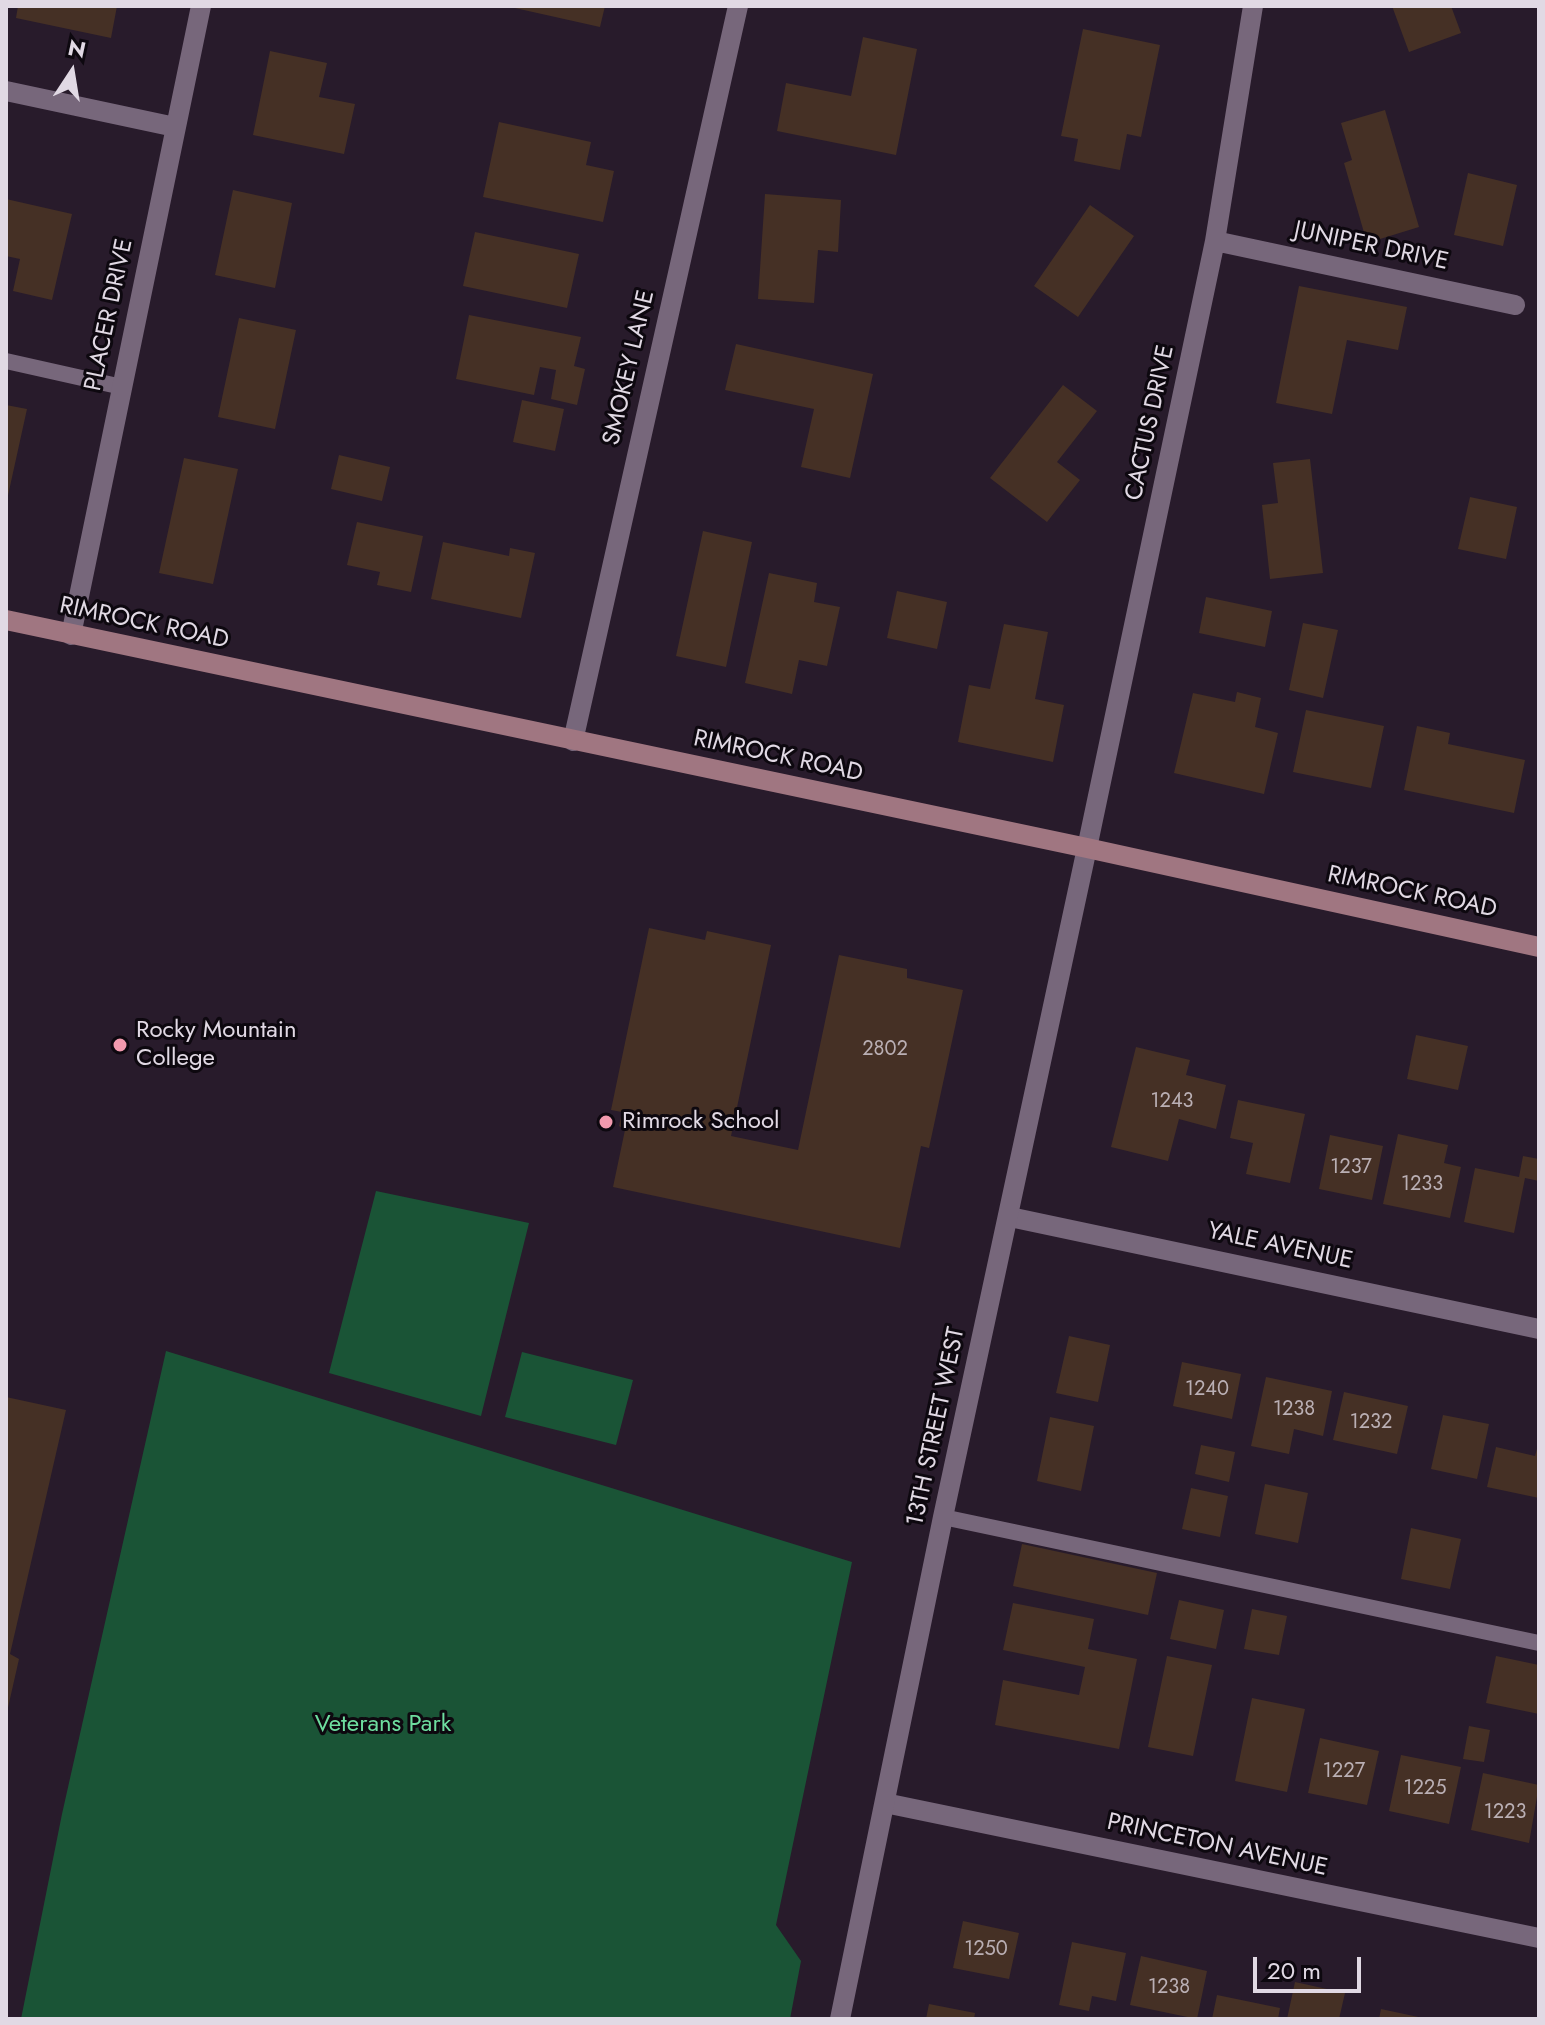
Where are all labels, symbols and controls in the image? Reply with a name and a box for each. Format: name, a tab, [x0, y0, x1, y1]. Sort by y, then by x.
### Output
text: N	[65, 31, 89, 66]
north arrow	[32, 32, 112, 112]
street label: JUNIPER DRIVE	[1291, 217, 1451, 277]
street label: PLACER DRIVE	[80, 236, 140, 394]
street label: SMOKEY LANE	[598, 288, 662, 448]
street label: CACTUS DRIVE	[1120, 343, 1182, 503]
street label: RIMROCK ROAD	[57, 592, 231, 656]
street label: RIMROCK ROAD	[691, 725, 865, 789]
street label: RIMROCK ROAD	[1325, 861, 1499, 925]
place label: Rocky Mountain College	[136, 1017, 297, 1073]
marker: Rocky Mountain College	[111, 1036, 129, 1054]
house number: 2802	[862, 1038, 908, 1062]
house number: 1243	[1151, 1090, 1193, 1114]
place label: Rimrock School	[622, 1108, 780, 1136]
marker: Rimrock School	[597, 1113, 615, 1131]
house number: 1237	[1330, 1156, 1372, 1180]
house number: 1233	[1401, 1173, 1443, 1197]
street label: YALE AVENUE	[1205, 1218, 1355, 1276]
street label: 13TH STREET WEST	[902, 1325, 972, 1529]
house number: 1240	[1185, 1378, 1229, 1402]
house number: 1238	[1273, 1398, 1315, 1422]
house number: 1232	[1350, 1411, 1392, 1435]
park label: Veterans Park	[315, 1711, 451, 1739]
house number: 1227	[1323, 1760, 1365, 1784]
house number: 1225	[1403, 1777, 1447, 1801]
house number: 1223	[1484, 1801, 1526, 1825]
street label: PRINCETON AVENUE	[1104, 1809, 1330, 1883]
house number: 1250	[964, 1938, 1008, 1962]
scale bar	[1257, 1941, 1365, 1991]
text: 20 m	[1267, 1953, 1321, 1988]
house number: 1238	[1148, 1976, 1190, 2000]

